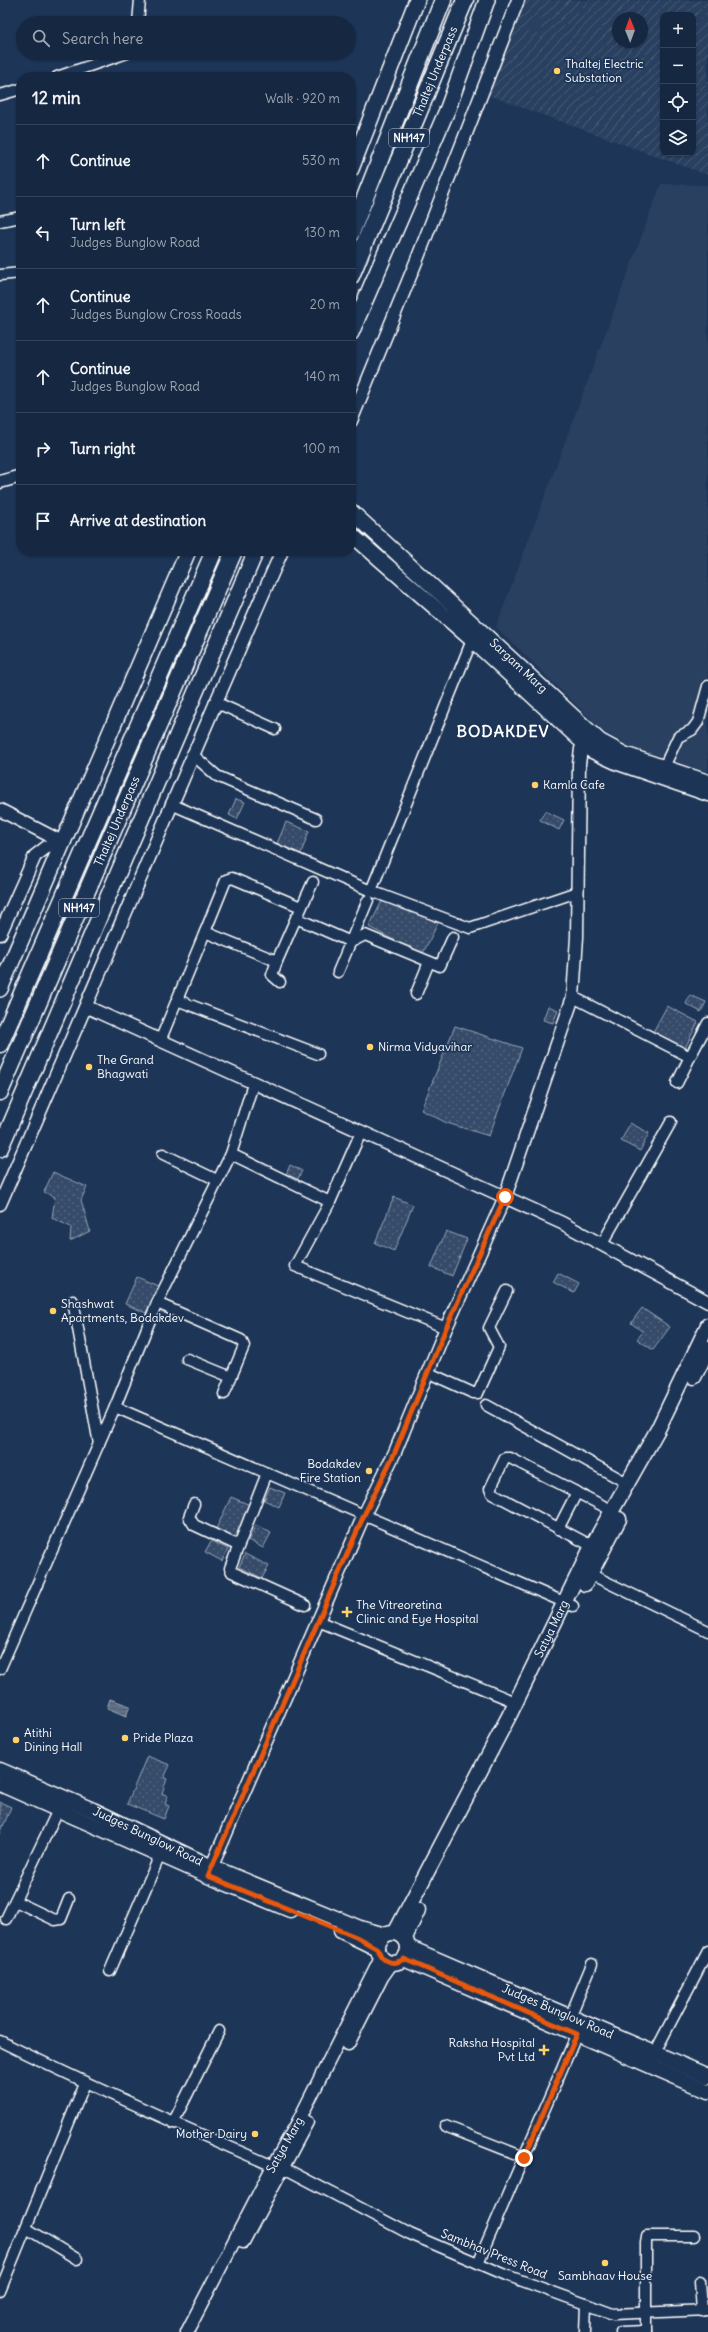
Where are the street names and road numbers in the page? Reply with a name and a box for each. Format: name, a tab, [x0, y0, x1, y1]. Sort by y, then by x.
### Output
street label: Thaltej Underpass	[410, 24, 460, 119]
road number: NH147	[389, 129, 429, 147]
street label: Sargam Marg	[487, 635, 551, 696]
street label: Thaltej Underpass	[91, 774, 143, 868]
road number: NH147	[59, 899, 99, 917]
street label: Satya Marg	[531, 1598, 571, 1660]
street label: Judges Bunglow Road	[91, 1803, 205, 1869]
street label: Judges Bunglow Road	[500, 1980, 616, 2042]
street label: Satya Marg	[263, 2114, 306, 2175]
street label: Sambhav Press Road	[439, 2225, 550, 2282]

